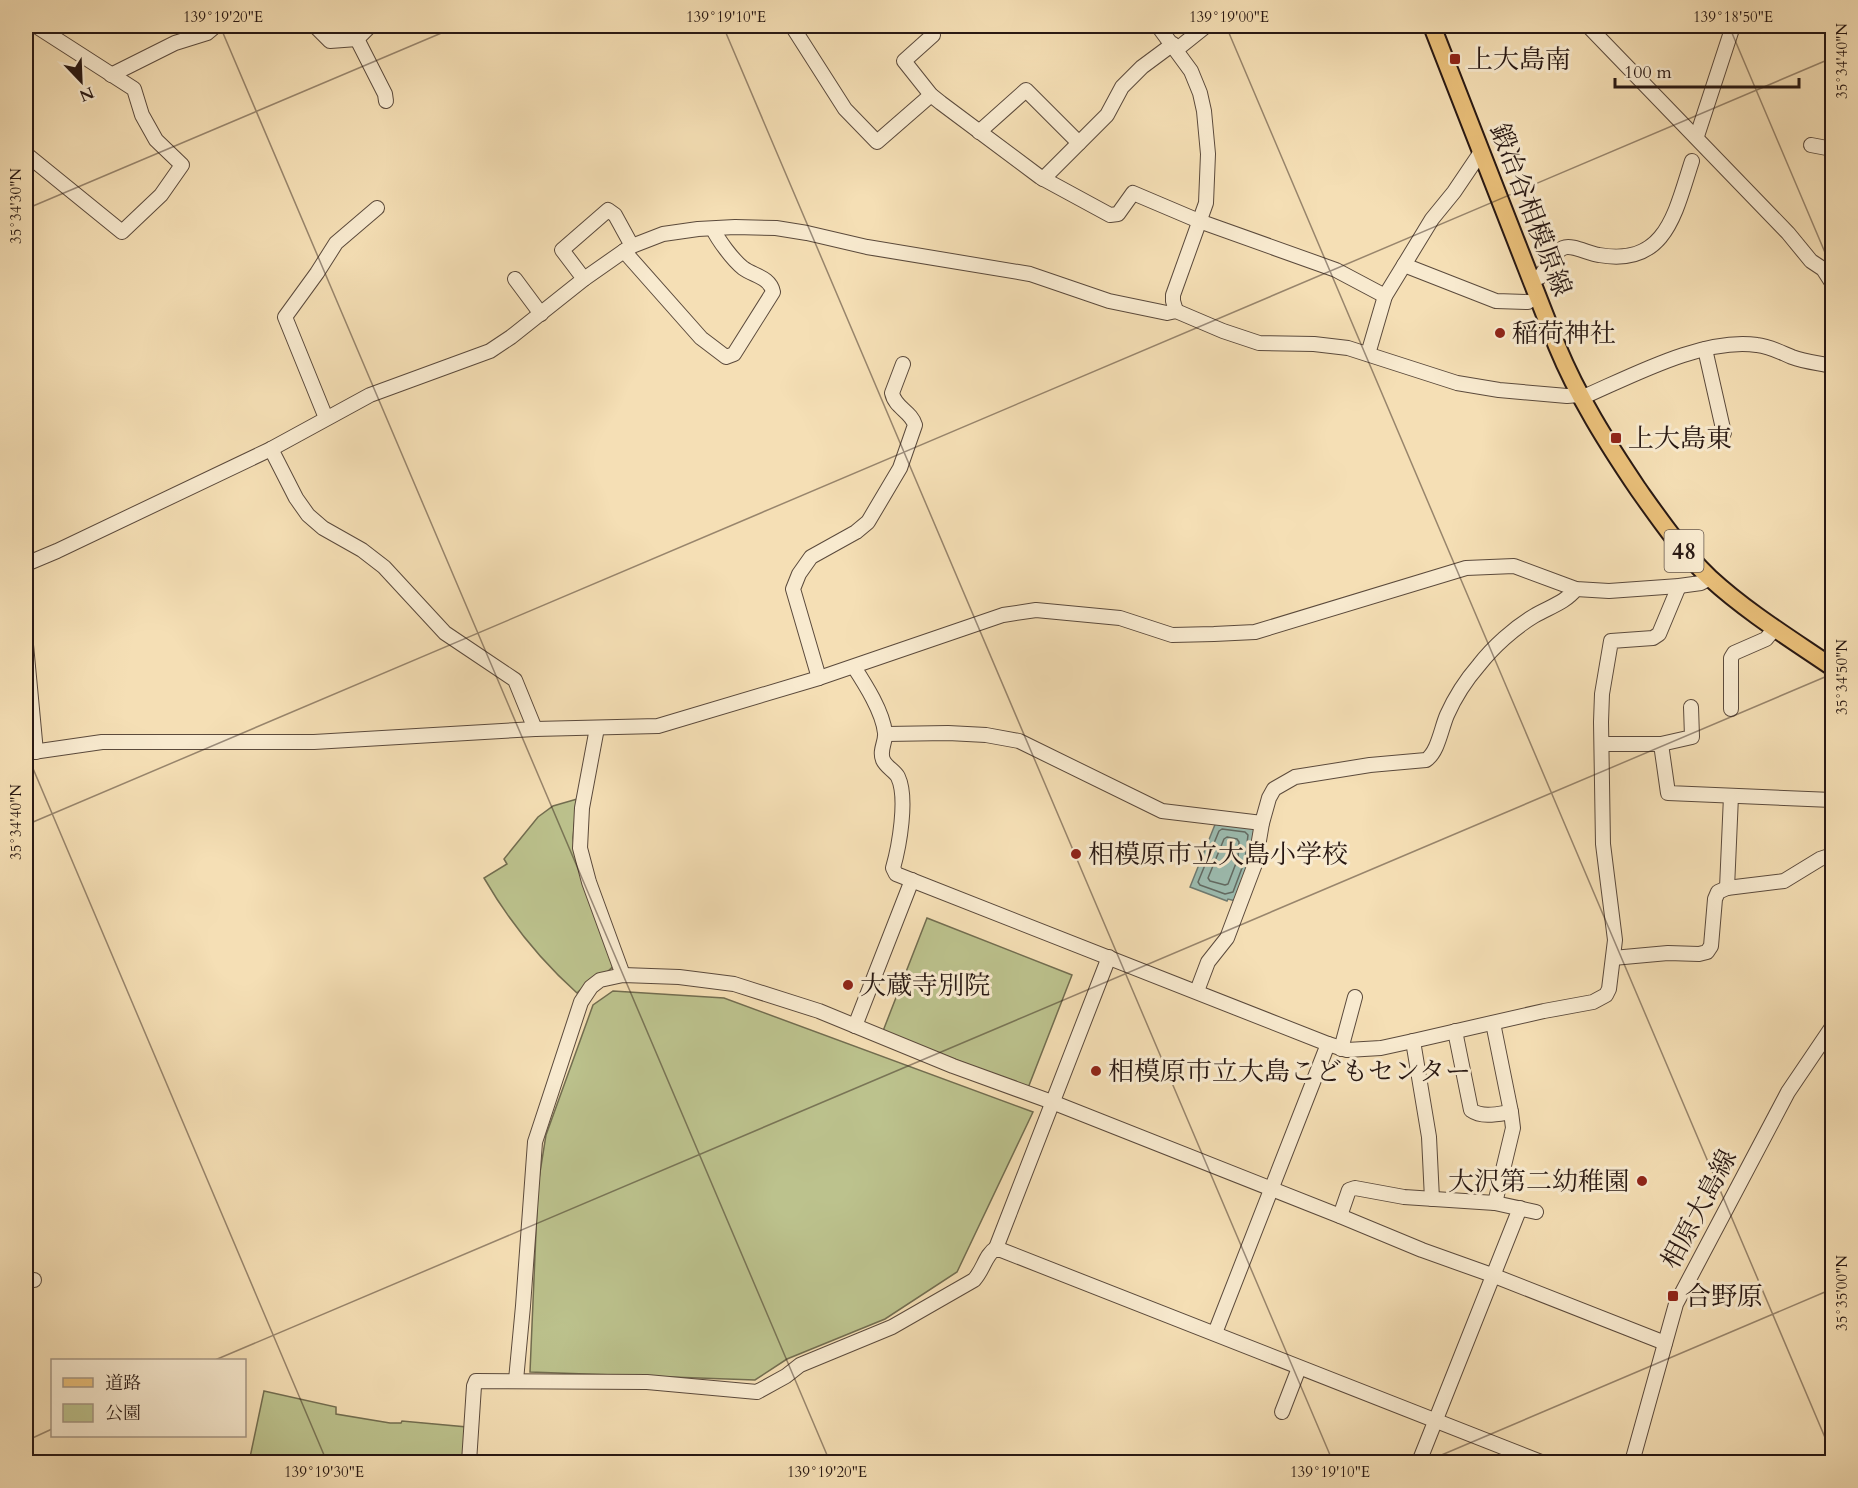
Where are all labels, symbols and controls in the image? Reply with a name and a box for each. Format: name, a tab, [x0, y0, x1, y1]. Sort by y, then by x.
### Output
text: 139°19'20"E	[183, 7, 263, 27]
text: 139°19'10"E	[686, 7, 766, 27]
text: 139°19'00"E	[1189, 7, 1269, 27]
text: 139°18'50"E	[1693, 7, 1773, 27]
text: 35°34'40"N	[1832, 23, 1852, 99]
place label: 上大島南	[1467, 42, 1571, 77]
north arrow	[51, 51, 111, 111]
scale bar	[1615, 51, 1800, 89]
marker: 上大島南	[1448, 52, 1462, 66]
text: 100 m	[1624, 60, 1672, 85]
text: N	[76, 81, 97, 107]
street label: 鍛冶谷相模原線	[1482, 119, 1580, 301]
text: 35°34'30"N	[6, 168, 26, 244]
place label: 稲荷神社	[1512, 316, 1616, 351]
marker: 稲荷神社	[1493, 326, 1507, 340]
place label: 上大島東	[1628, 421, 1732, 456]
marker: 上大島東	[1609, 431, 1623, 445]
road number: 48	[1664, 530, 1704, 572]
text: 35°34'50"N	[1832, 639, 1852, 715]
text: 35°34'40"N	[6, 784, 26, 860]
place label: 相模原市立大島小学校	[1088, 837, 1348, 872]
marker: 相模原市立大島小学校	[1069, 847, 1083, 861]
place label: 大蔵寺別院	[860, 968, 990, 1003]
marker: 大蔵寺別院	[841, 978, 855, 992]
place label: 相模原市立大島こどもセンター	[1108, 1054, 1471, 1089]
marker: 相模原市立大島こどもセンター	[1089, 1064, 1103, 1078]
street label: 相原大島線	[1653, 1143, 1745, 1275]
place label: 大沢第二幼稚園	[1448, 1164, 1630, 1199]
marker: 大沢第二幼稚園	[1635, 1174, 1649, 1188]
text: 35°35'00"N	[1832, 1255, 1852, 1331]
place label: 合野原	[1685, 1279, 1763, 1314]
marker: 合野原	[1666, 1289, 1680, 1303]
legend	[51, 1359, 246, 1437]
text: 道路	[105, 1371, 141, 1396]
text: 公園	[105, 1401, 141, 1426]
text: 139°19'30"E	[284, 1462, 364, 1482]
text: 139°19'20"E	[787, 1462, 867, 1482]
text: 139°19'10"E	[1290, 1462, 1370, 1482]

